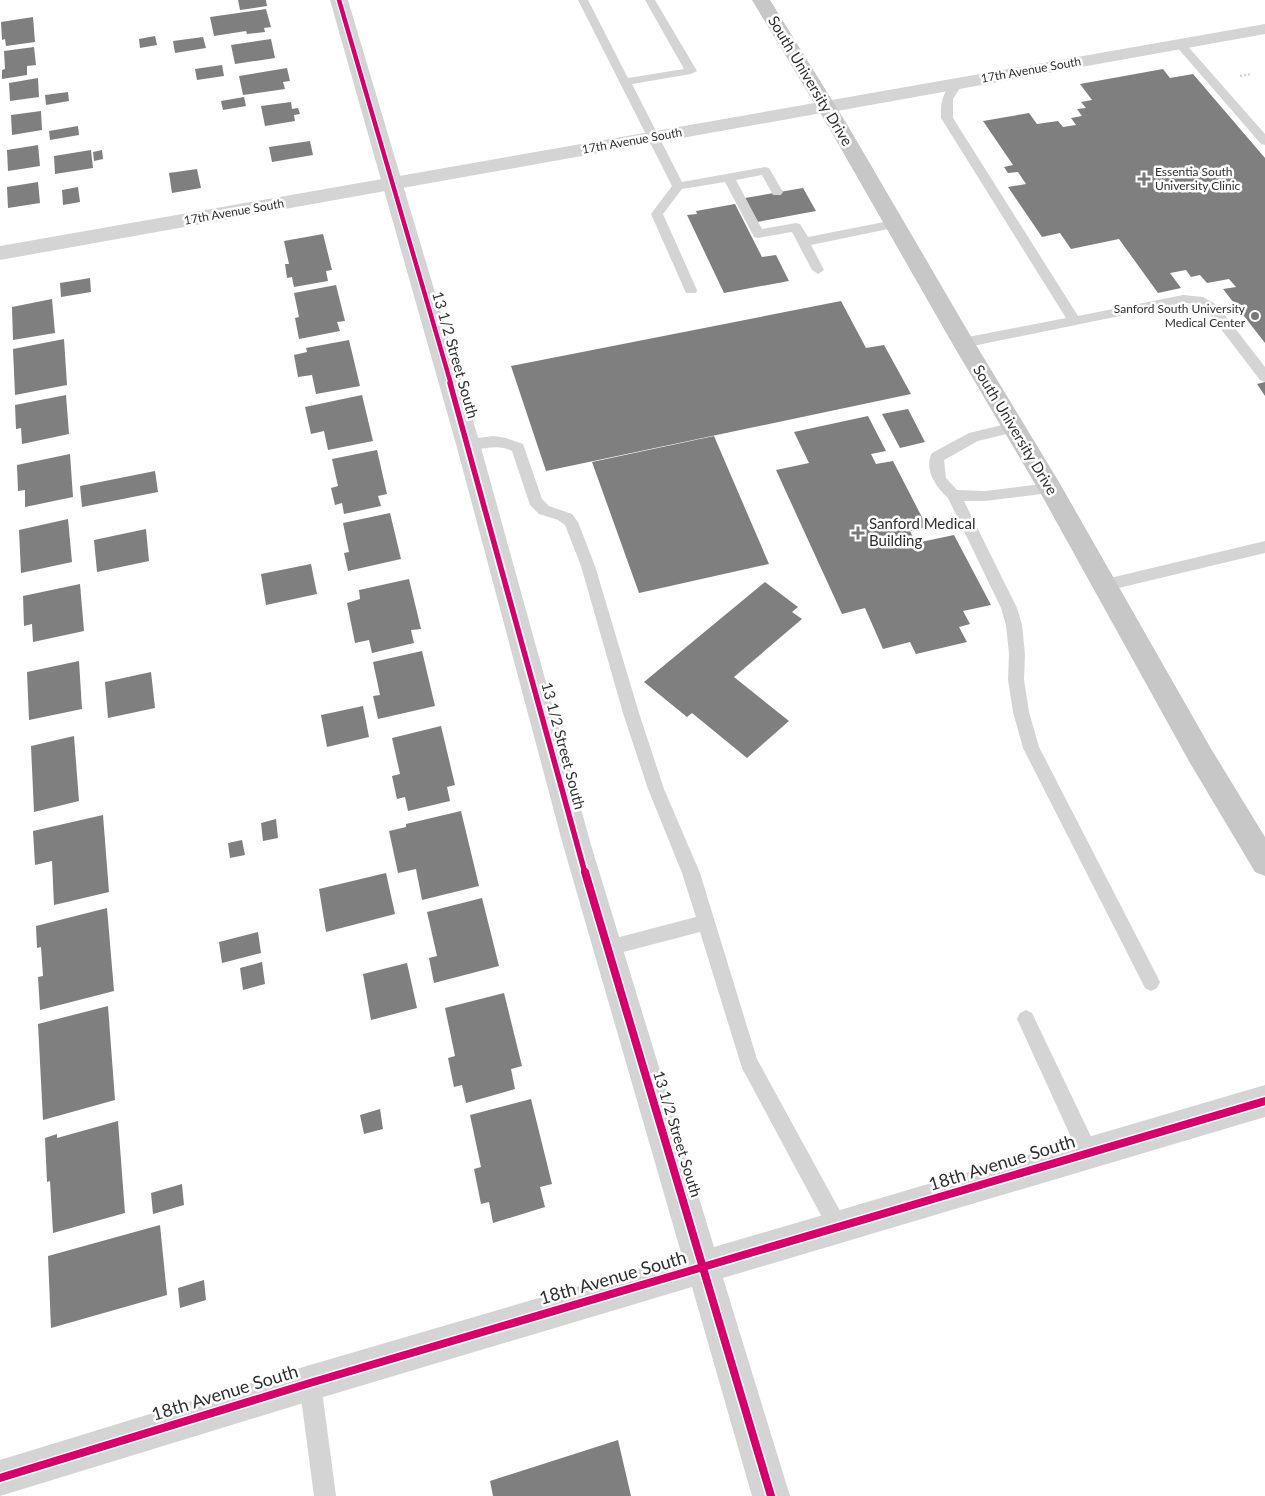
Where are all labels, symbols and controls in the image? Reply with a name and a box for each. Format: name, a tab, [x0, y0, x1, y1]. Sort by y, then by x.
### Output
street label: South University Drive	[765, 12, 857, 149]
street label: 17th Avenue South	[980, 53, 1082, 86]
street label: 17th Avenue South	[581, 124, 683, 157]
place label: Essentia South University Clinic	[1155, 164, 1241, 193]
marker: Essentia South University Clinic	[1137, 172, 1151, 186]
street label: 17th Avenue South	[183, 195, 285, 228]
street label: 13 1/2 Street South	[429, 289, 483, 420]
place label: Sanford South University Medical Center	[1114, 301, 1246, 330]
marker: Sanford South University Medical Center	[1249, 310, 1261, 322]
street label: South University Drive	[970, 361, 1062, 498]
place label: Sanford Medical Building	[869, 514, 975, 549]
marker: Sanford Medical Building	[851, 526, 865, 540]
street label: 13 1/2 Street South	[538, 680, 590, 811]
street label: 13 1/2 Street South	[650, 1068, 706, 1199]
street label: 18th Avenue South	[926, 1129, 1078, 1195]
street label: 18th Avenue South	[537, 1246, 689, 1309]
street label: 18th Avenue South	[149, 1359, 301, 1425]

